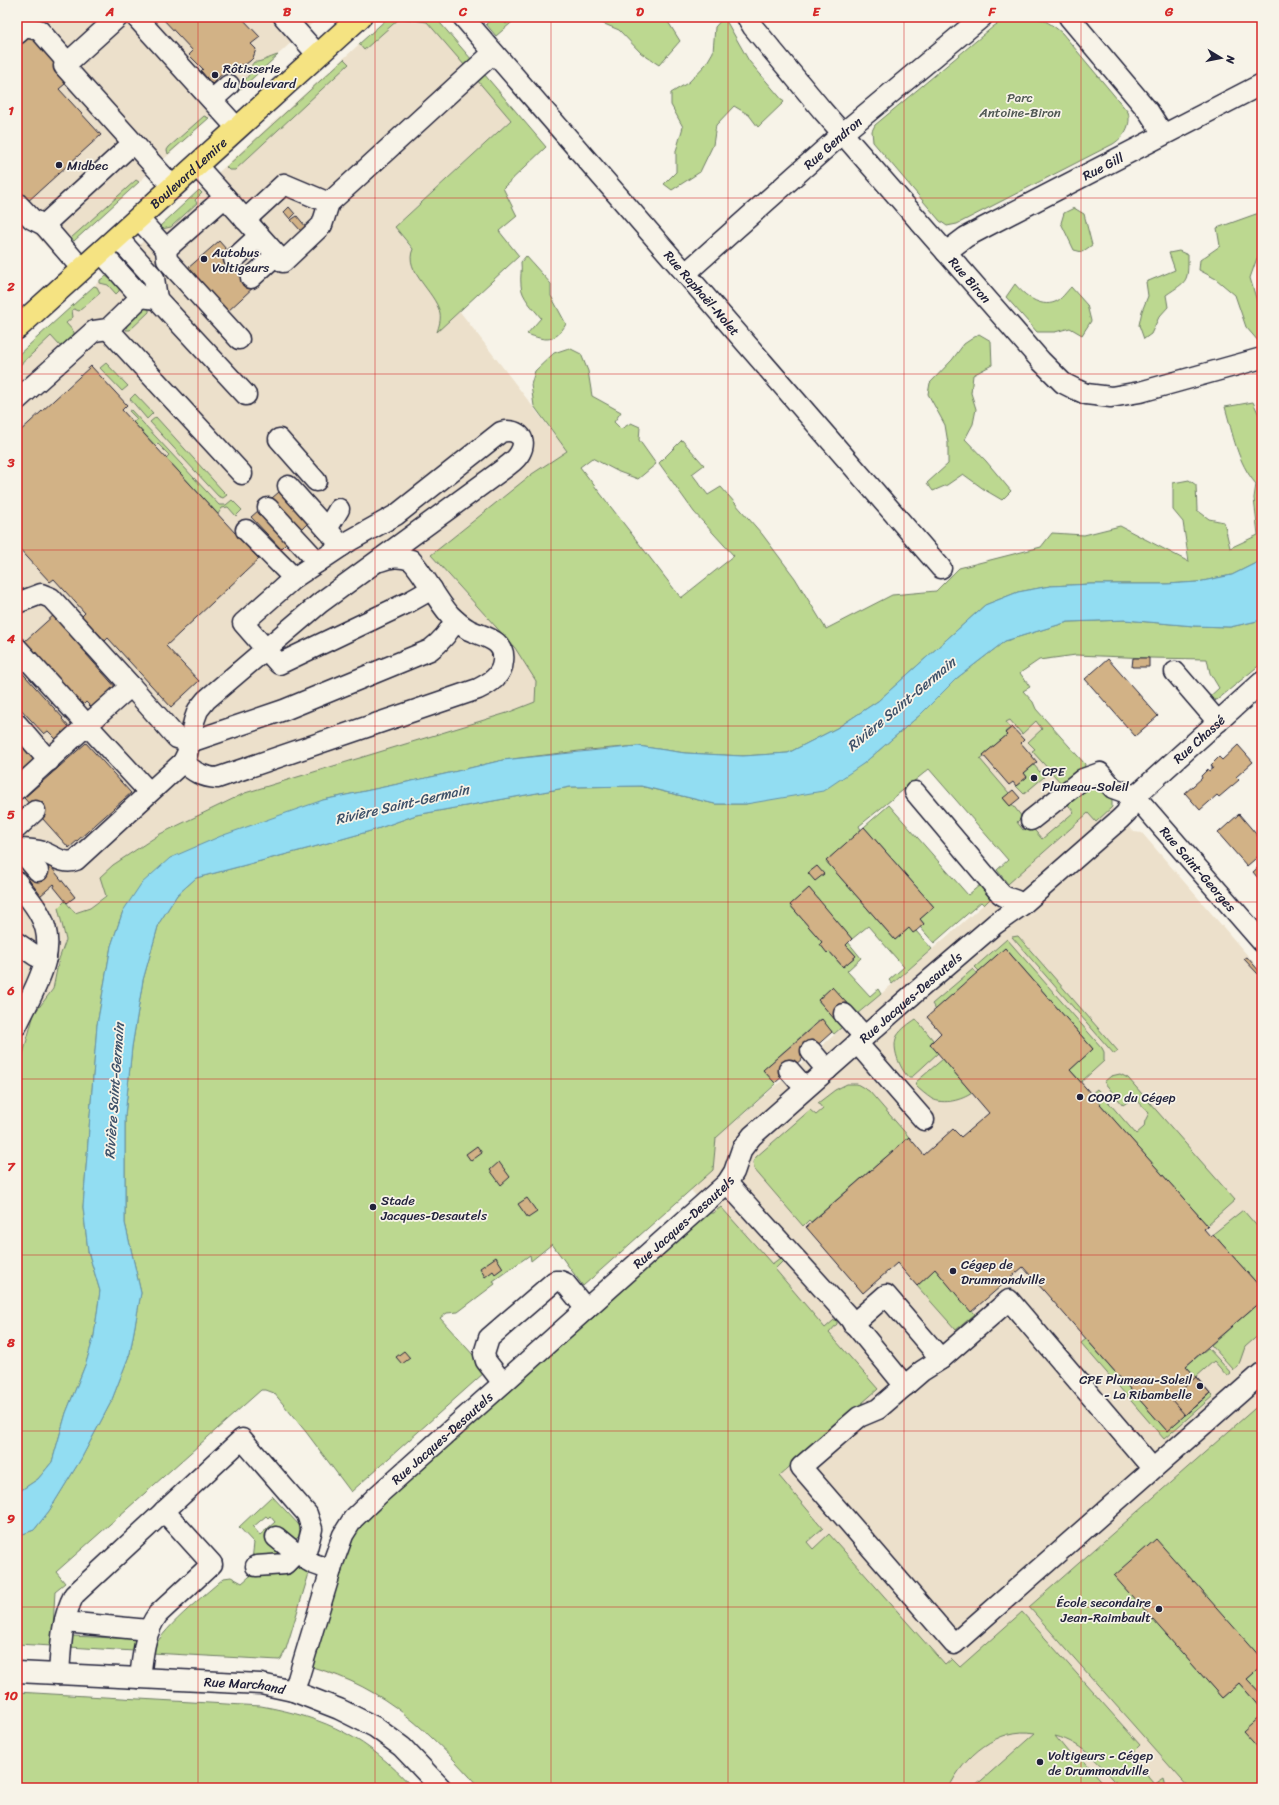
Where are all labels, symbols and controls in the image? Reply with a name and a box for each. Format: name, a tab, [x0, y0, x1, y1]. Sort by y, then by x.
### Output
text: A	[105, 0, 114, 23]
text: B	[283, 0, 292, 23]
text: C	[458, 0, 468, 23]
text: D	[636, 0, 644, 23]
text: E	[812, 0, 821, 23]
text: F	[987, 0, 996, 23]
text: G	[1164, 0, 1174, 23]
north arrow	[1201, 38, 1241, 78]
text: N	[1220, 53, 1241, 65]
place label: Rôtisserie du boulevard	[223, 57, 297, 95]
marker: Rôtisserie du boulevard	[210, 70, 220, 80]
park label: Parc Antoine-Biron	[978, 86, 1061, 124]
text: 1	[8, 99, 14, 122]
street label: Rue Gendron	[798, 111, 867, 176]
street label: Boulevard Lemire	[144, 131, 233, 215]
street label: Rue Gill	[1078, 146, 1128, 187]
place label: Midbec	[67, 154, 109, 177]
marker: Midbec	[54, 160, 64, 170]
place label: Autobus Voltigeurs	[211, 241, 269, 279]
street label: Rue Raphaël-Nolet	[658, 245, 746, 341]
street label: Rue Biron	[943, 252, 997, 309]
marker: Autobus Voltigeurs	[199, 254, 209, 264]
text: 2	[6, 275, 15, 298]
text: 3	[6, 451, 15, 474]
text: 4	[6, 627, 16, 650]
water label: Rivière Saint-Germain	[841, 650, 963, 758]
street label: Rue Chassé	[1167, 709, 1231, 769]
place label: CPE Plumeau-Soleil	[1042, 760, 1129, 798]
marker: CPE Plumeau-Soleil	[1029, 773, 1039, 783]
water label: Rivière Saint-Germain	[333, 777, 473, 832]
text: 5	[7, 803, 15, 826]
street label: Rue Saint-Georges	[1154, 821, 1242, 917]
street label: Rue Jacques-Desautels	[854, 945, 968, 1049]
text: 6	[6, 979, 15, 1002]
water label: Rivière Saint-Germain	[97, 1021, 132, 1160]
place label: COOP du Cégep	[1088, 1086, 1176, 1109]
marker: COOP du Cégep	[1075, 1092, 1085, 1102]
text: 7	[7, 1155, 16, 1178]
street label: Rue Jacques-Desautels	[627, 1170, 741, 1275]
place label: Stade Jacques-Desautels	[380, 1189, 488, 1227]
marker: Stade Jacques-Desautels	[368, 1202, 378, 1212]
place label: Cégep de Drummondville	[961, 1253, 1046, 1291]
marker: Cégep de Drummondville	[948, 1266, 958, 1276]
text: 8	[6, 1331, 15, 1354]
place label: CPE Plumeau-Soleil - La Ribambelle	[1079, 1368, 1192, 1406]
marker: CPE Plumeau-Soleil - La Ribambelle	[1195, 1381, 1205, 1391]
street label: Rue Jacques-Desautels	[386, 1386, 499, 1490]
text: 9	[7, 1507, 15, 1530]
place label: École secondaire Jean-Raimbault	[1056, 1591, 1151, 1629]
marker: École secondaire Jean-Raimbault	[1154, 1604, 1164, 1614]
street label: Rue Marchand	[203, 1670, 288, 1701]
text: 10	[4, 1684, 18, 1707]
place label: Voltigeurs - Cégep de Drummondville	[1048, 1744, 1153, 1782]
marker: Voltigeurs - Cégep de Drummondville	[1035, 1757, 1045, 1767]

